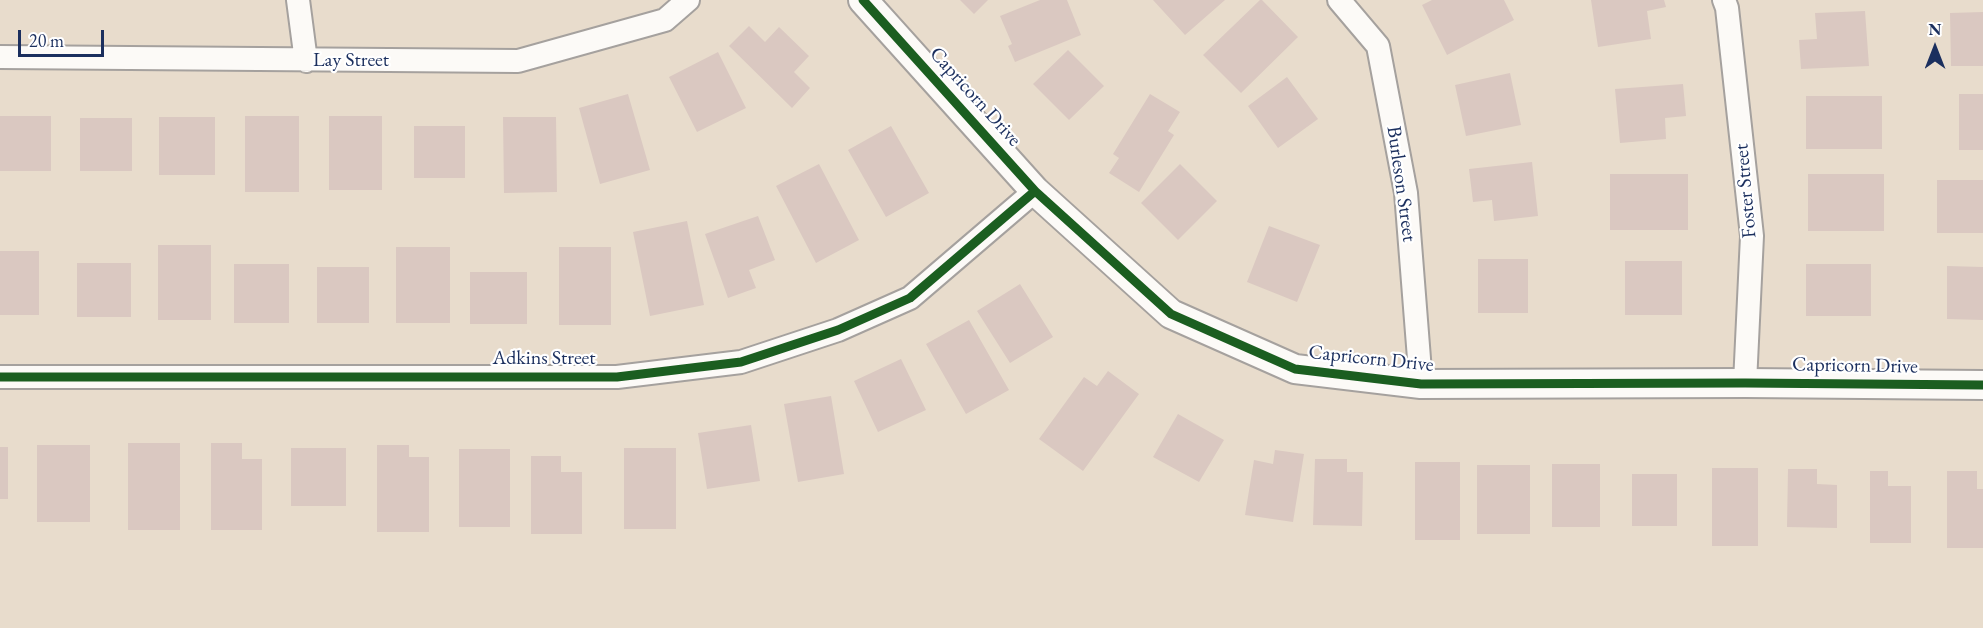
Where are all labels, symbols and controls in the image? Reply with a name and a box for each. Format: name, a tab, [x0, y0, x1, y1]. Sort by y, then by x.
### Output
scale bar	[21, 18, 106, 56]
north arrow	[1905, 18, 1965, 78]
text: N	[1929, 19, 1941, 40]
text: 20 m	[29, 29, 64, 52]
street label: Capricorn Drive	[924, 42, 1026, 152]
street label: Lay Street	[313, 49, 389, 73]
street label: Burleson Street	[1381, 125, 1421, 243]
street label: Foster Street	[1730, 143, 1762, 239]
street label: Capricorn Drive	[1307, 340, 1435, 378]
street label: Adkins Street	[492, 347, 596, 371]
street label: Capricorn Drive	[1792, 353, 1918, 379]

